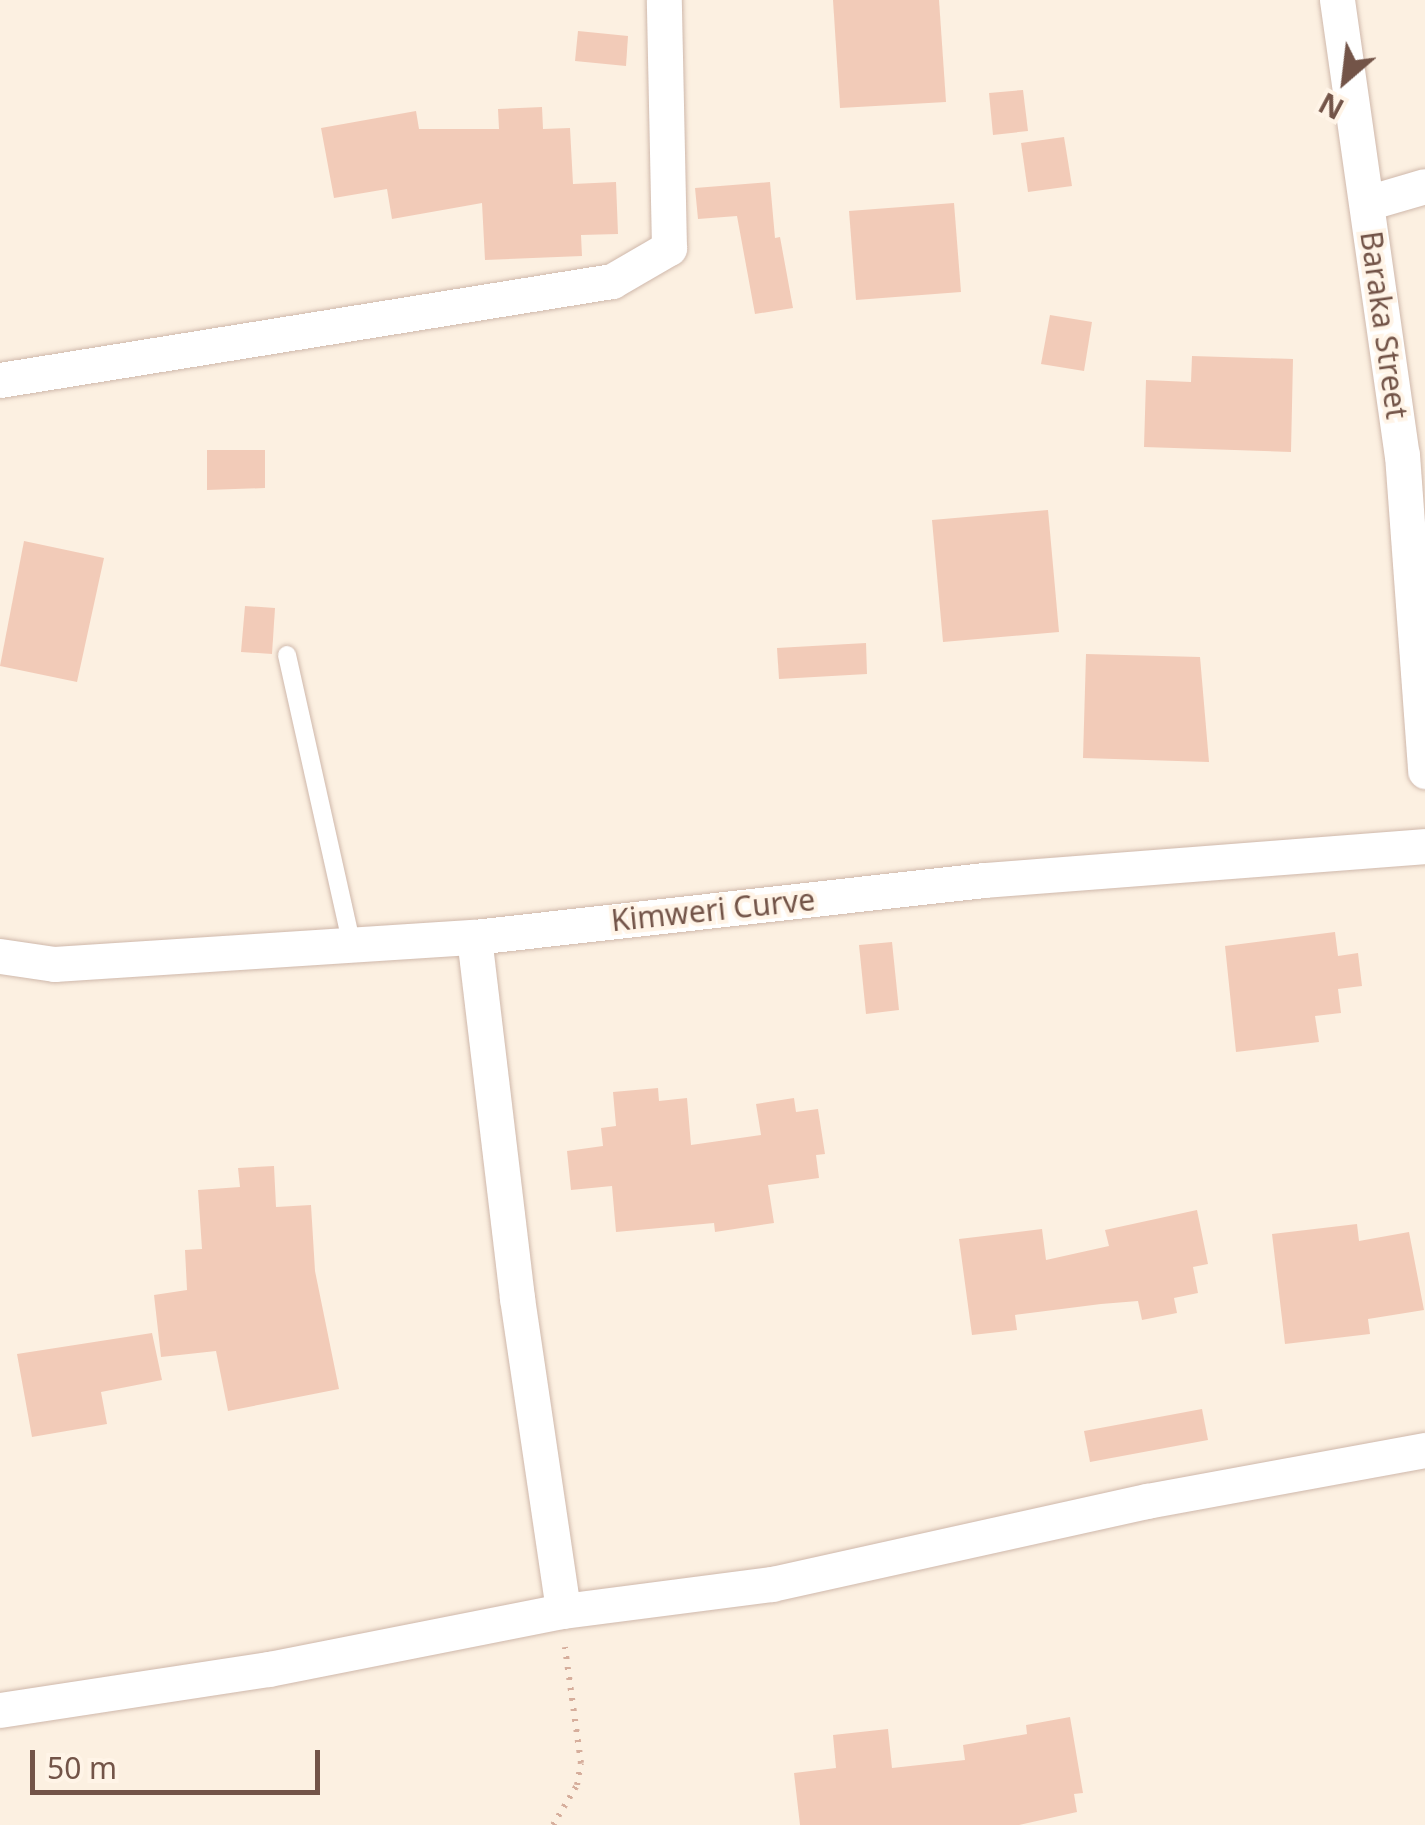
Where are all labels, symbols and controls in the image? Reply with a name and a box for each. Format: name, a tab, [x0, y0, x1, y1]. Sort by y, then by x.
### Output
north arrow	[1295, 30, 1395, 130]
text: N	[1312, 84, 1350, 129]
street label: Baraka Street	[1353, 229, 1415, 421]
street label: Kimweri Curve	[609, 881, 817, 939]
scale bar	[35, 1730, 325, 1792]
text: 50 m	[47, 1747, 117, 1788]

